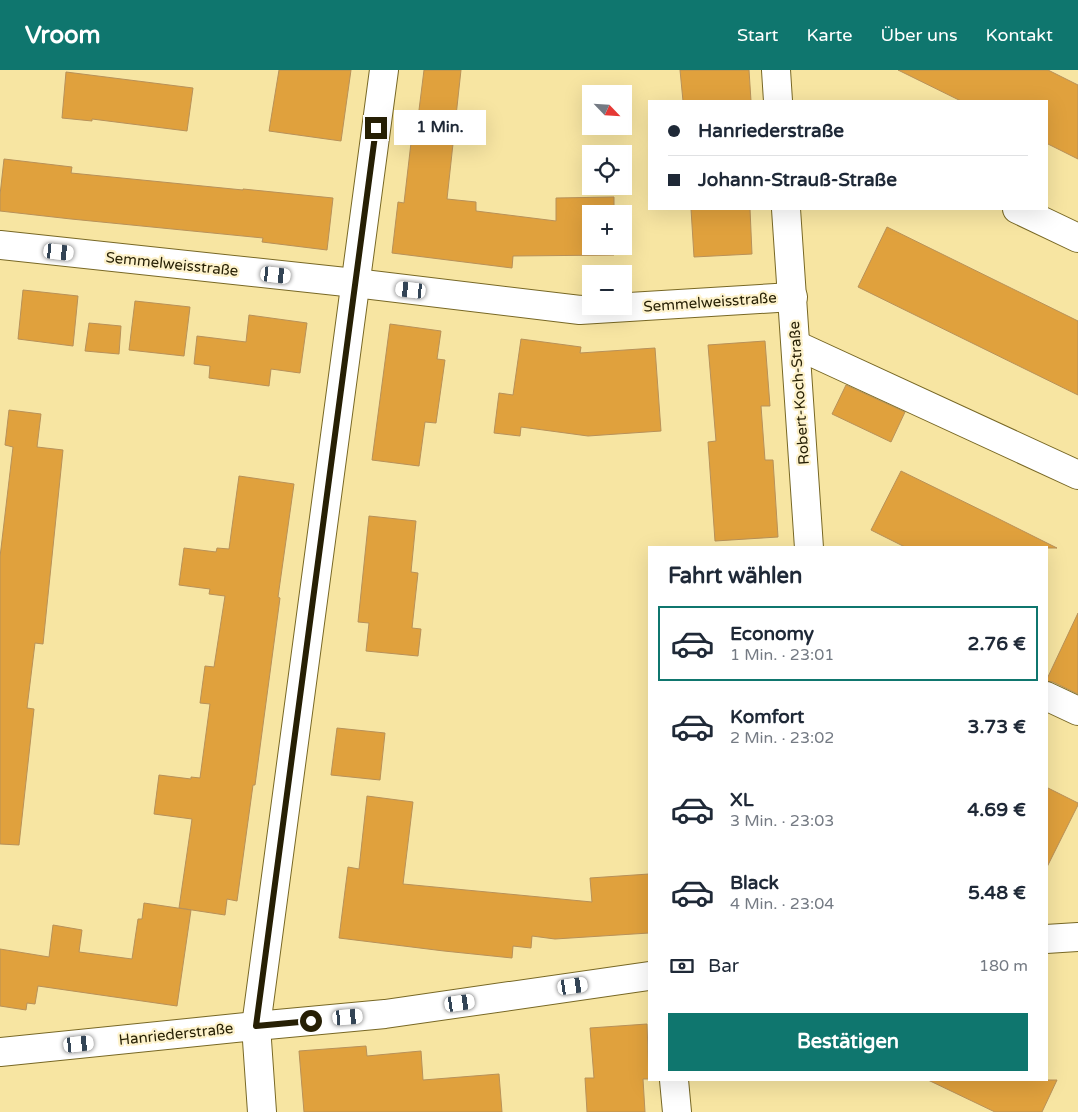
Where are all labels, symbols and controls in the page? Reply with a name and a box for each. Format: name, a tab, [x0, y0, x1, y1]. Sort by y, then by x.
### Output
text: Vroom	[25, 21, 101, 50]
text: Start	[737, 24, 778, 46]
text: Karte	[806, 24, 852, 46]
text: Über uns	[880, 24, 958, 46]
text: Kontakt	[986, 24, 1053, 46]
north arrow	[582, 85, 632, 135]
map controls	[582, 85, 632, 315]
callout: 1 Min.	[394, 110, 486, 146]
route end	[365, 117, 387, 139]
text: 1 Min.	[416, 117, 464, 137]
text: Hanriederstraße	[698, 120, 844, 142]
button: locate	[582, 145, 632, 195]
text: Johann-Strauß-Straße	[698, 169, 897, 191]
button: +	[582, 205, 632, 255]
car	[43, 243, 74, 261]
street label: Semmelweisstraße	[105, 248, 239, 280]
button: −	[582, 265, 632, 315]
car	[260, 266, 291, 284]
car	[395, 281, 426, 299]
street label: Semmelweisstraße	[643, 288, 777, 316]
street label: Robert-Koch-Straße	[785, 321, 813, 465]
text: Fahrt wählen	[668, 563, 802, 589]
icon: car	[670, 621, 715, 666]
text: Economy	[730, 623, 814, 645]
text: 2.76 €	[968, 633, 1026, 655]
text: 1 Min. · 23:01	[730, 645, 834, 665]
icon: car	[670, 704, 715, 749]
text: Komfort	[730, 706, 804, 728]
text: 3.73 €	[968, 716, 1026, 738]
text: 2 Min. · 23:02	[730, 728, 834, 748]
icon: car	[670, 787, 715, 832]
text: XL	[730, 789, 754, 811]
text: 4.69 €	[967, 799, 1026, 821]
text: 3 Min. · 23:03	[730, 811, 834, 831]
icon: car	[670, 870, 715, 915]
text: Black	[730, 872, 779, 894]
text: 5.48 €	[968, 882, 1026, 904]
text: 4 Min. · 23:04	[730, 894, 834, 914]
icon: cash	[668, 952, 696, 980]
text: Bar	[708, 955, 739, 977]
text: 180 m	[979, 956, 1028, 976]
car	[557, 976, 588, 996]
car	[444, 993, 475, 1013]
car	[332, 1008, 363, 1026]
route start	[300, 1010, 322, 1032]
button: Bestätigen	[668, 1013, 1028, 1071]
street label: Hanriederstraße	[118, 1019, 234, 1049]
car	[63, 1035, 94, 1053]

